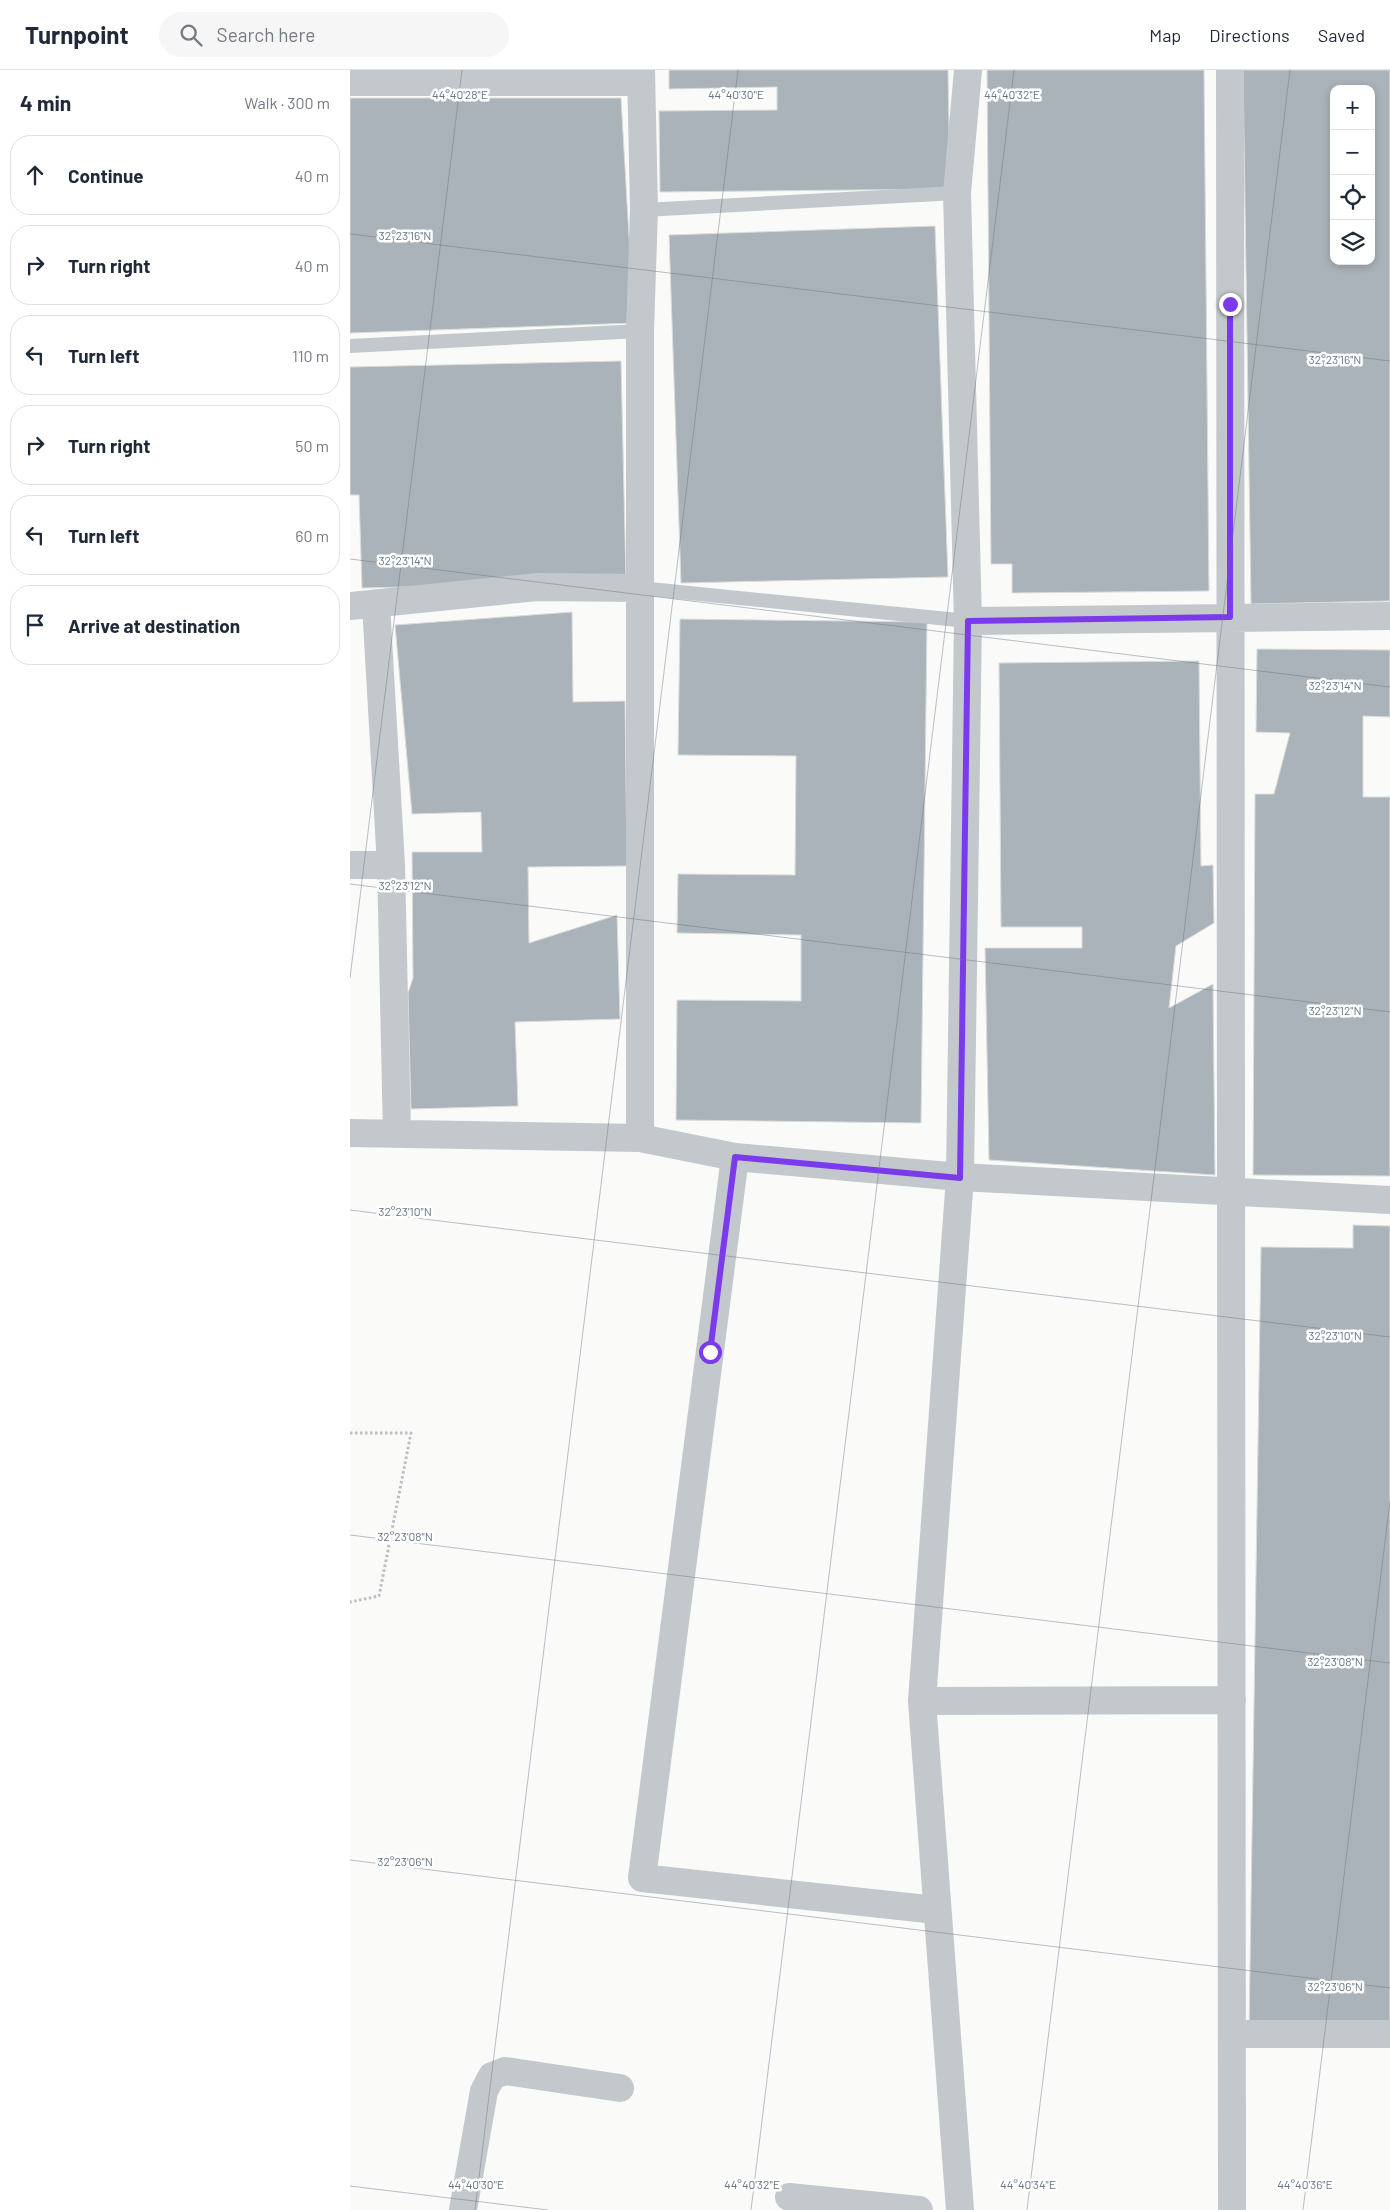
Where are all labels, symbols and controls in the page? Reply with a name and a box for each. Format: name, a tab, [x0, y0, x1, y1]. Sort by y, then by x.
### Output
search box	[159, 12, 509, 57]
text: Turnpoint	[25, 20, 129, 49]
icon: search	[177, 21, 205, 49]
text: Search here	[217, 23, 315, 46]
text: Map	[1149, 24, 1181, 46]
text: Directions	[1209, 24, 1290, 46]
text: Saved	[1318, 24, 1365, 46]
map controls	[1330, 85, 1375, 265]
button: +	[1330, 85, 1375, 130]
text: 44°40'28"E	[432, 87, 488, 101]
text: 44°40'30"E	[708, 87, 764, 101]
text: 44°40'32"E	[984, 87, 1040, 101]
text: 4 min	[20, 90, 71, 115]
text: Walk · 300 m	[244, 93, 330, 112]
button: −	[1330, 130, 1375, 175]
icon: ahead	[21, 161, 49, 189]
text: Continue	[68, 164, 144, 187]
text: 40 m	[295, 166, 329, 185]
button: locate	[1330, 175, 1375, 220]
button: layers	[1330, 220, 1375, 265]
text: 32°23'16"N	[379, 228, 431, 242]
icon: right	[21, 251, 49, 279]
text: Turn right	[68, 254, 150, 277]
text: 40 m	[295, 256, 329, 275]
route end	[1219, 293, 1242, 316]
icon: left	[21, 341, 49, 369]
text: Turn left	[68, 344, 139, 367]
text: 110 m	[292, 346, 329, 365]
text: 32°23'16"N	[1309, 352, 1361, 366]
icon: right	[21, 431, 49, 459]
text: Turn right	[68, 434, 150, 457]
text: 50 m	[295, 436, 329, 455]
icon: left	[21, 521, 49, 549]
text: Turn left	[68, 524, 139, 547]
text: 60 m	[295, 526, 329, 545]
text: 32°23'14"N	[378, 553, 432, 567]
icon: arrive	[21, 611, 49, 639]
text: Arrive at destination	[68, 614, 240, 637]
text: 32°23'14"N	[1308, 678, 1362, 692]
text: 32°23'12"N	[378, 878, 432, 892]
text: 32°23'12"N	[1308, 1003, 1362, 1017]
text: 32°23'10"N	[378, 1204, 432, 1218]
text: 32°23'10"N	[1308, 1328, 1362, 1342]
route start	[699, 1341, 722, 1364]
text: 32°23'08"N	[377, 1529, 433, 1543]
text: 32°23'08"N	[1307, 1654, 1363, 1668]
text: 32°23'06"N	[377, 1854, 433, 1868]
text: 32°23'06"N	[1307, 1979, 1363, 1993]
text: 44°40'30"E	[448, 2177, 504, 2191]
text: 44°40'32"E	[724, 2177, 780, 2191]
text: 44°40'34"E	[1000, 2177, 1056, 2191]
text: 44°40'36"E	[1277, 2177, 1333, 2191]

